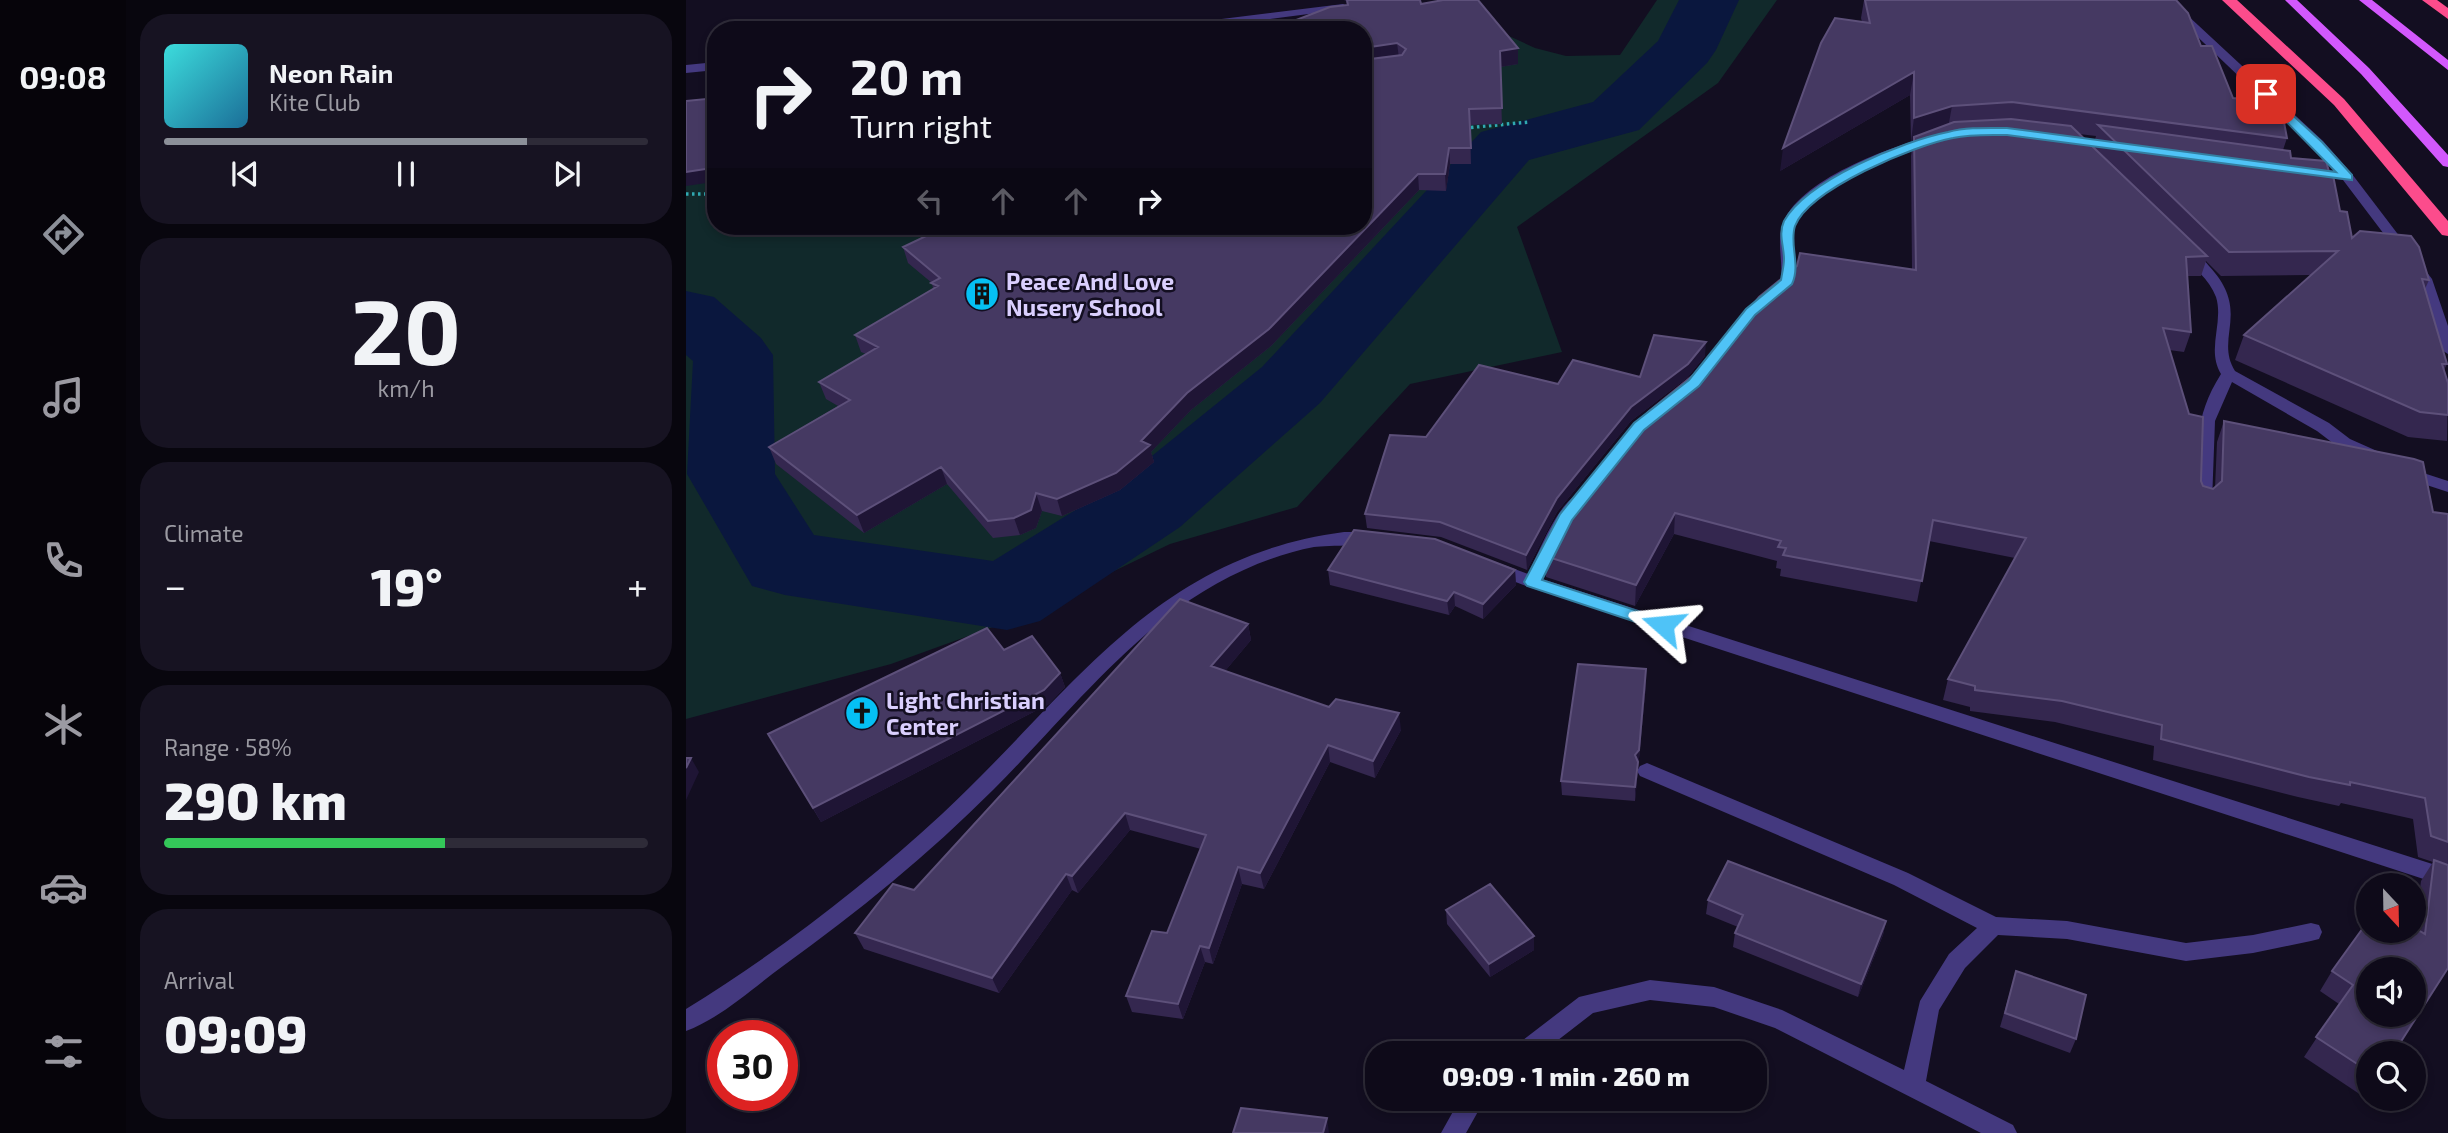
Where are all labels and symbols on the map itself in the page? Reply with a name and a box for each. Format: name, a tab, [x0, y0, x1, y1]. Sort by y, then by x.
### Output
pin	[2236, 64, 2296, 124]
place label: Peace And Love Nusery School	[1006, 267, 1174, 321]
building icon: Peace And Love Nusery School	[963, 275, 1001, 313]
position arrow	[1626, 588, 1700, 662]
place label: Light Christian Center	[886, 686, 1045, 740]
church icon: Light Christian Center	[843, 694, 881, 732]
north arrow	[2356, 873, 2426, 943]
speed limit sign: 30	[707, 1020, 798, 1111]

